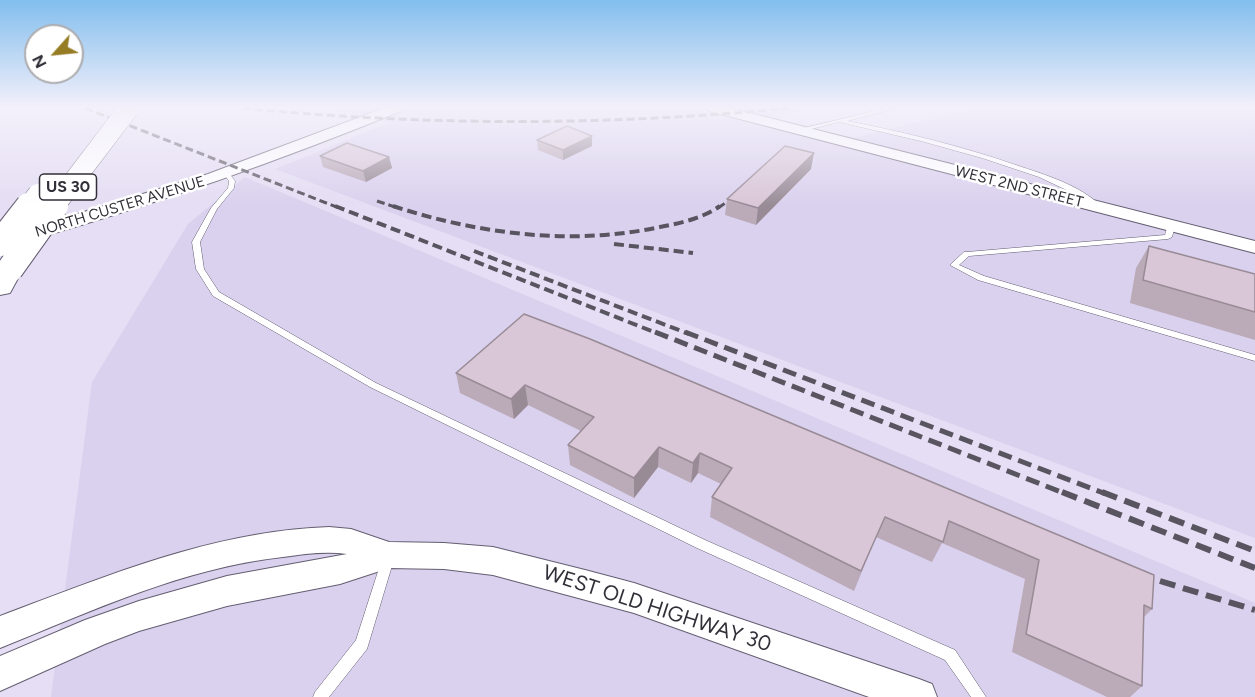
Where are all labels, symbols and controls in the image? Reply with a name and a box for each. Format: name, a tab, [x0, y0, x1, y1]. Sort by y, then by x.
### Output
north arrow	[24, 24, 84, 84]
text: N	[28, 52, 51, 71]
street label: WEST 2ND STREET	[953, 162, 1085, 212]
street label: NORTH CUSTER AVENUE	[33, 173, 207, 241]
road number: US 30	[40, 174, 97, 200]
street label: WEST OLD HIGHWAY 30	[540, 560, 774, 658]

